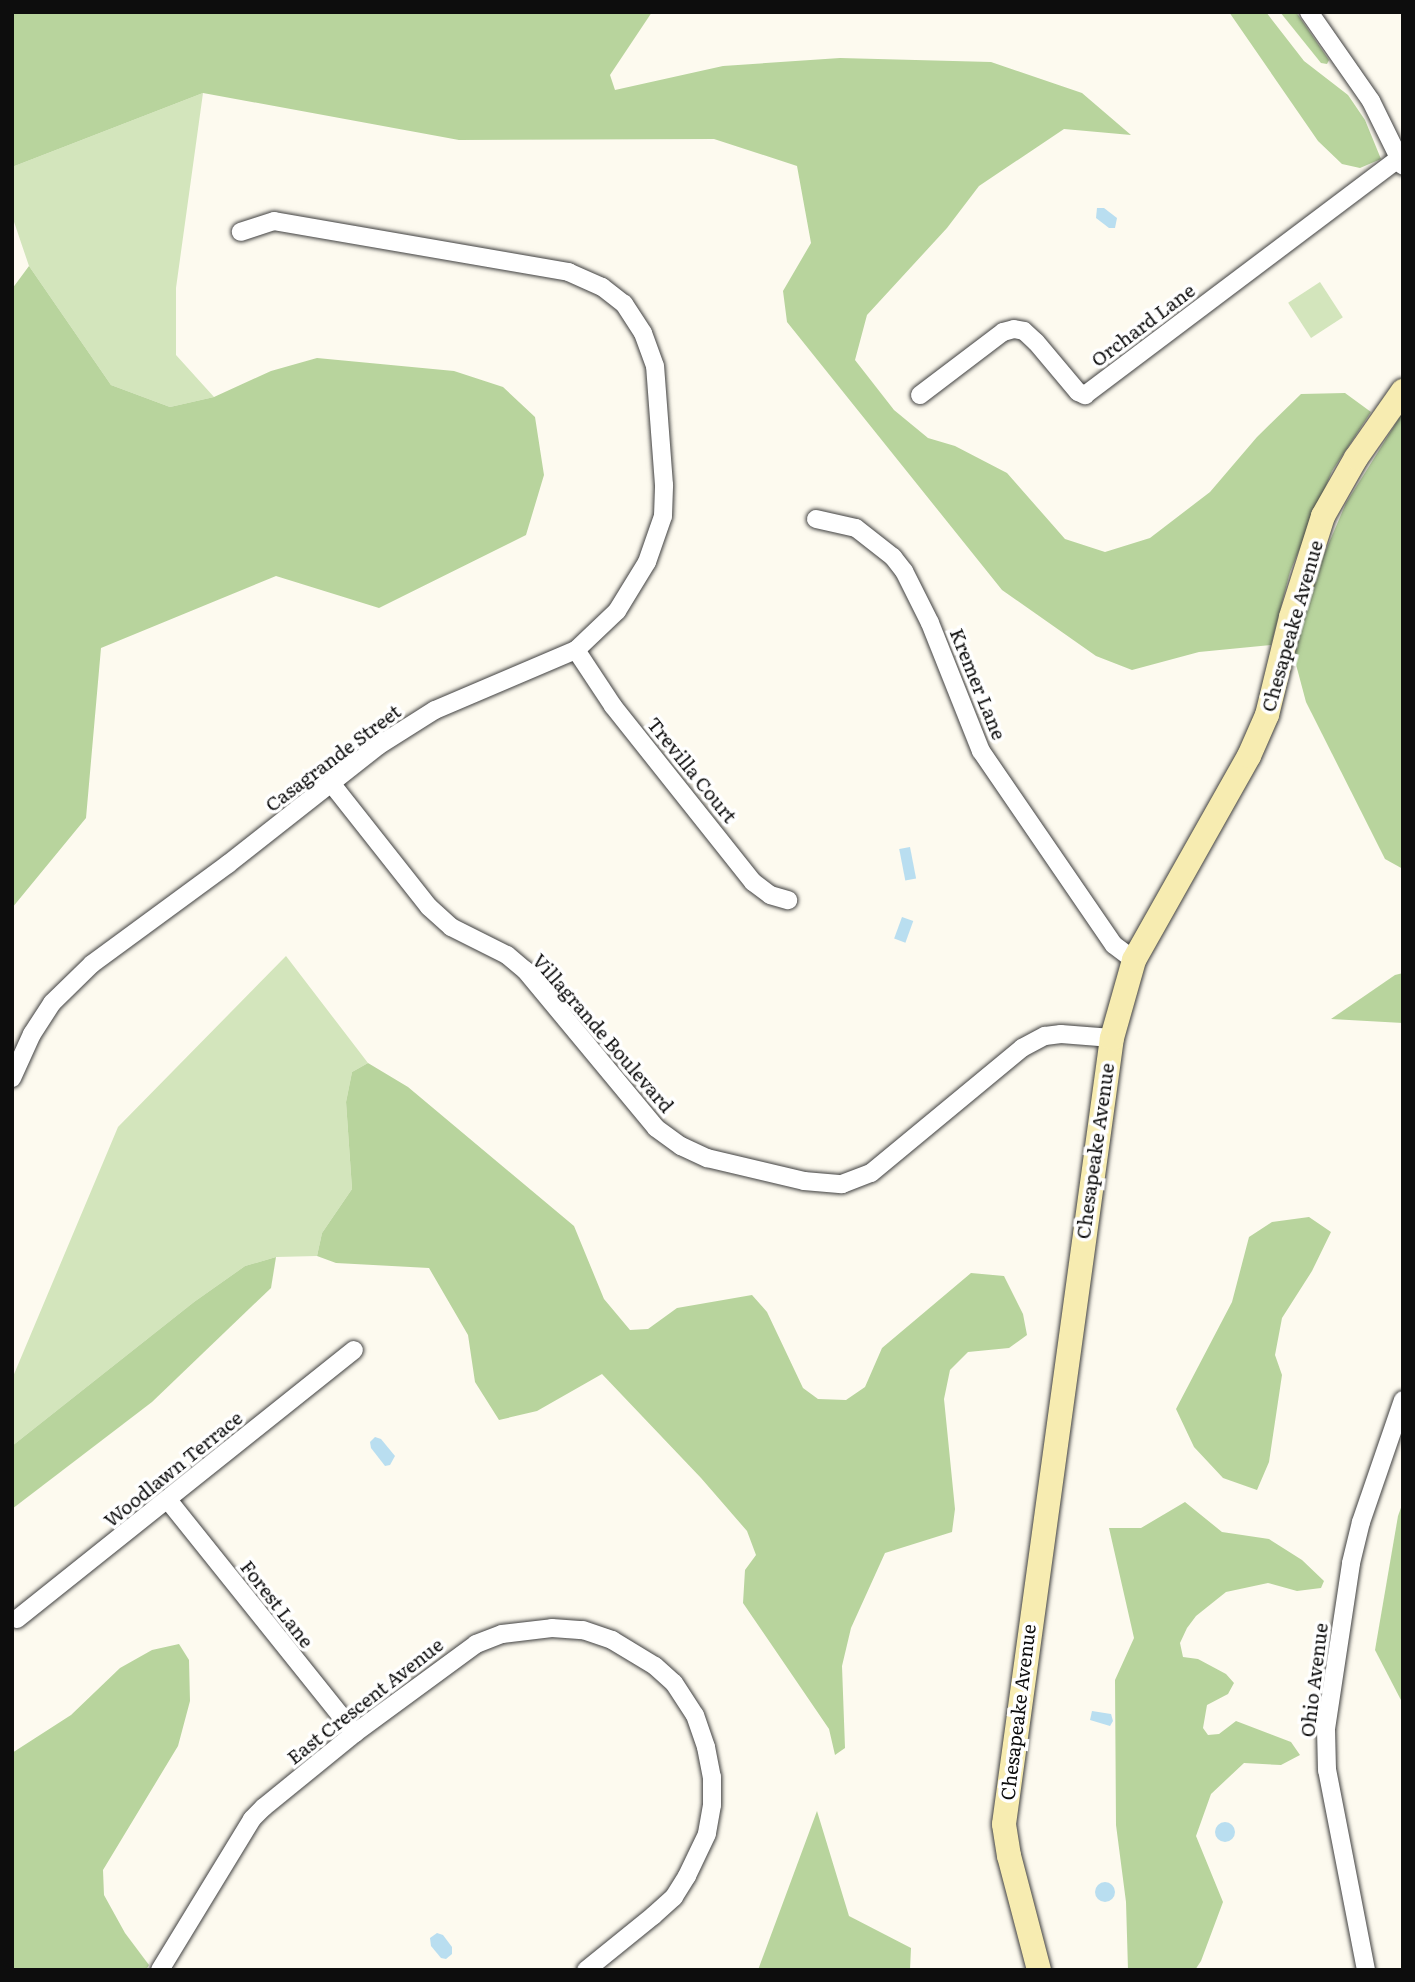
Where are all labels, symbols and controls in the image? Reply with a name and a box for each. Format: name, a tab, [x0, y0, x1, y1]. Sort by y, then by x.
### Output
street label: Orchard Lane	[1087, 279, 1199, 371]
street label: Chesapeake Avenue	[1257, 538, 1327, 714]
street label: Kremer Lane	[945, 625, 1011, 743]
street label: Casagrande Street	[261, 700, 405, 816]
street label: Trevilla Court	[642, 713, 742, 827]
street label: Villagrande Boulevard	[528, 949, 678, 1117]
street label: Chesapeake Avenue	[1071, 1062, 1119, 1240]
street label: Woodlawn Terrace	[99, 1406, 247, 1532]
street label: Forest Lane	[236, 1556, 318, 1652]
street label: Ohio Avenue	[1296, 1622, 1332, 1738]
street label: Chesapeake Avenue	[996, 1623, 1040, 1801]
street label: East Crescent Avenue	[283, 1633, 447, 1769]

